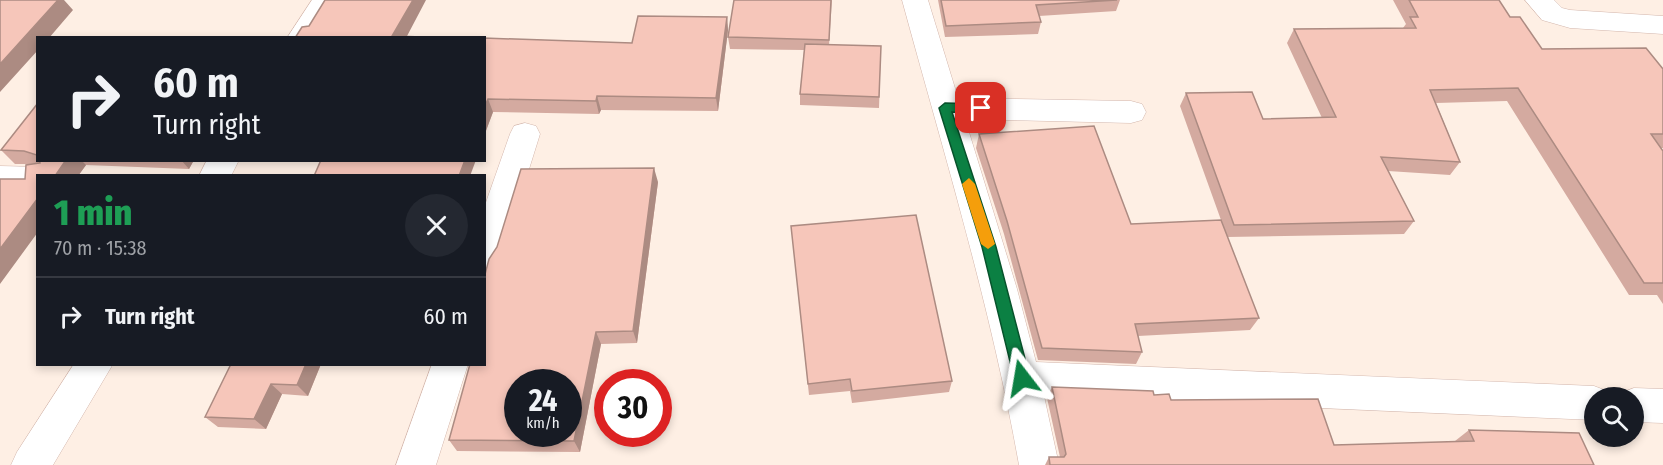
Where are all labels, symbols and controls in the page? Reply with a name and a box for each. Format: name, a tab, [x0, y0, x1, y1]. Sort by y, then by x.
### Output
text: 60 m	[153, 58, 239, 108]
icon: right	[54, 60, 132, 138]
pin	[955, 82, 1006, 133]
icon: arrive	[964, 91, 997, 124]
text: Turn right	[153, 109, 261, 141]
text: 1 min	[54, 191, 132, 235]
button: close	[405, 194, 468, 257]
text: 70 m · 15:38	[54, 236, 146, 260]
icon: right	[54, 300, 87, 333]
text: Turn right	[105, 303, 194, 330]
text: 60 m	[424, 303, 468, 330]
position arrow	[990, 346, 1054, 410]
speed limit sign: 30	[594, 369, 672, 447]
text: 24	[529, 383, 557, 419]
map controls	[1584, 387, 1644, 447]
button: search	[1584, 387, 1644, 447]
text: km/h	[526, 414, 560, 432]

